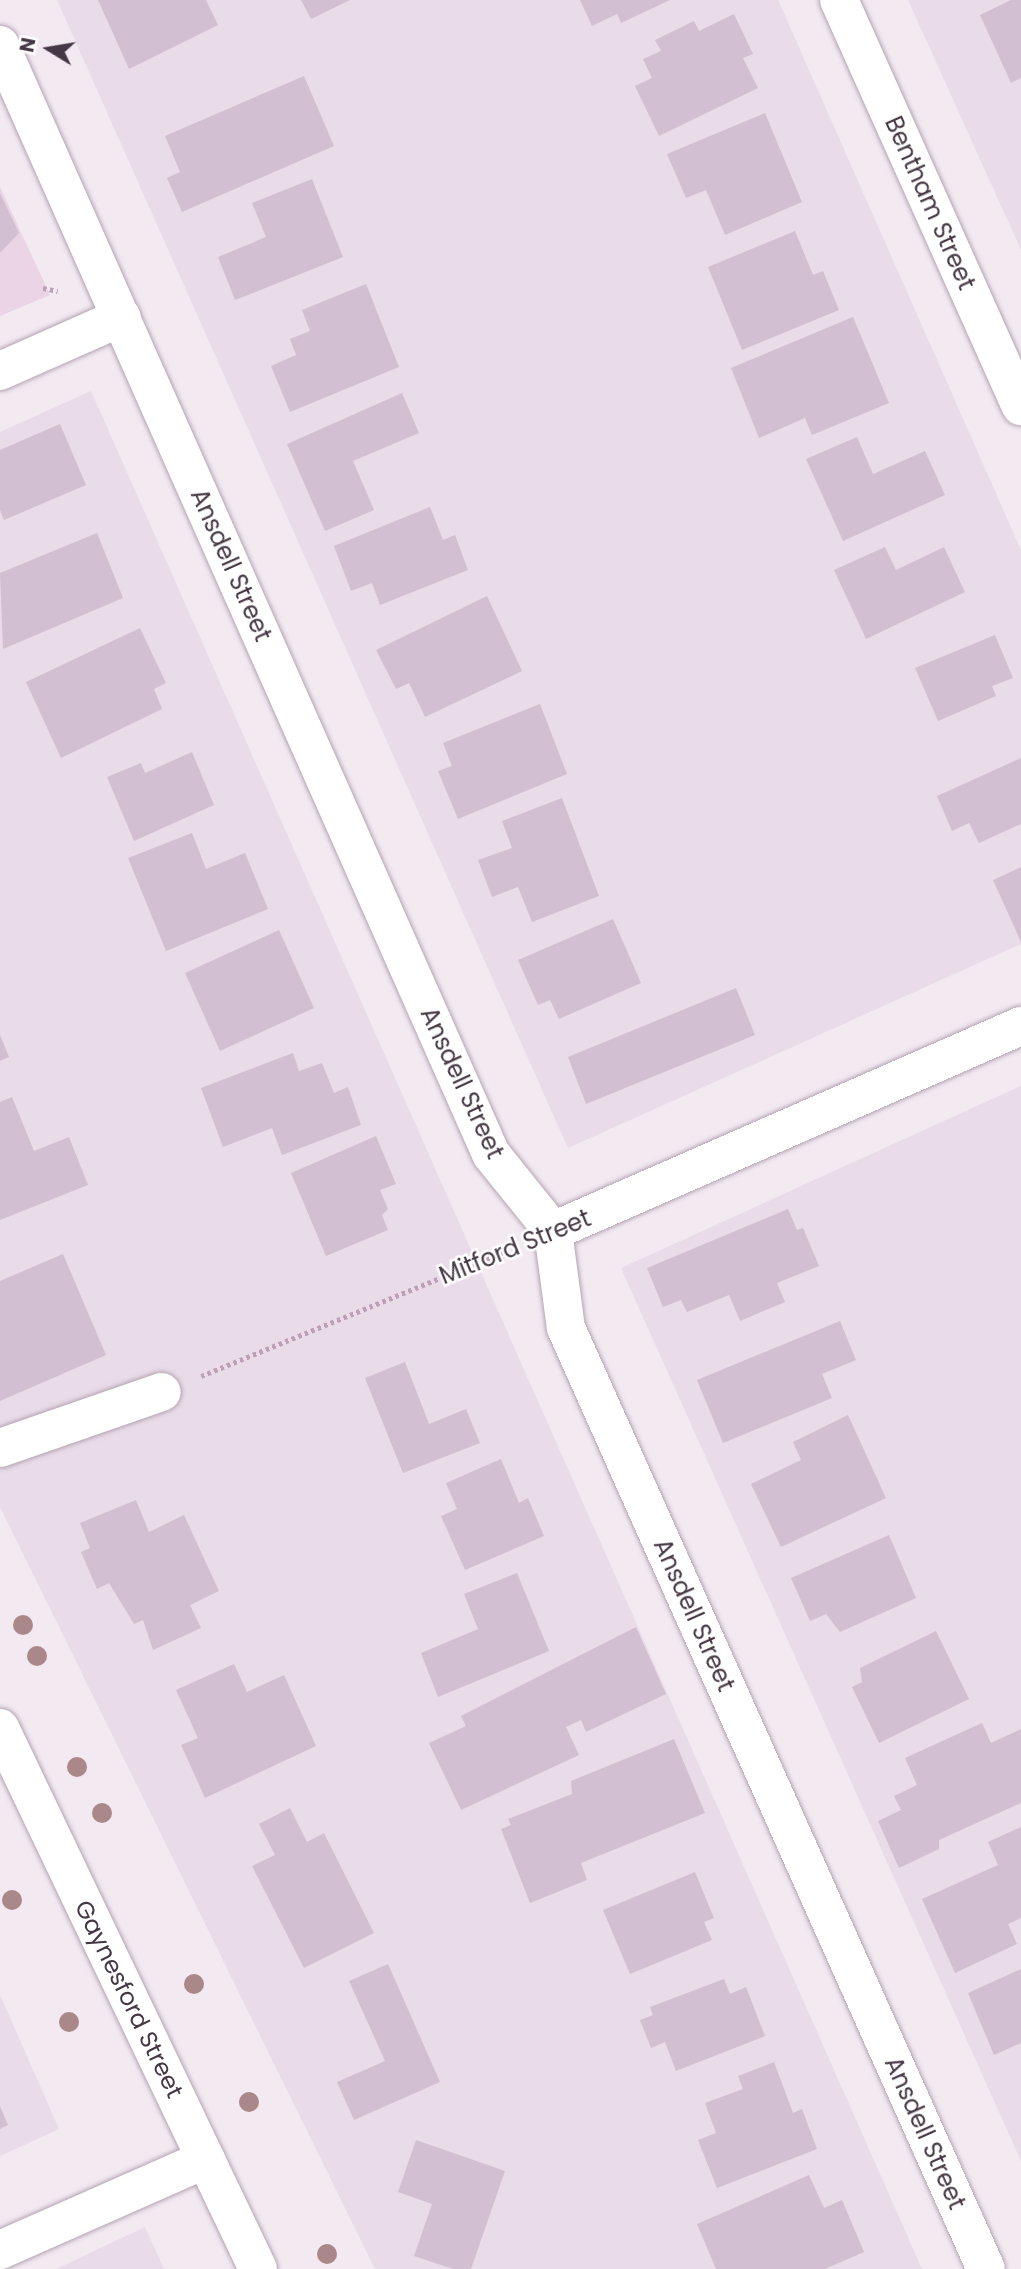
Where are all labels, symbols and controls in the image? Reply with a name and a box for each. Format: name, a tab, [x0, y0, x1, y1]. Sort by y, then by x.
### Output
north arrow	[14, 14, 84, 84]
text: N	[13, 35, 43, 54]
street label: Bentham Street	[879, 112, 981, 294]
street label: Ansdell Street	[185, 484, 277, 646]
street label: Ansdell Street	[414, 1003, 510, 1163]
street label: Mitford Street	[435, 1204, 595, 1290]
street label: Ansdell Street	[648, 1534, 740, 1696]
street label: Gaynesford Street	[69, 1895, 189, 2103]
street label: Ansdell Street	[879, 2052, 971, 2214]

